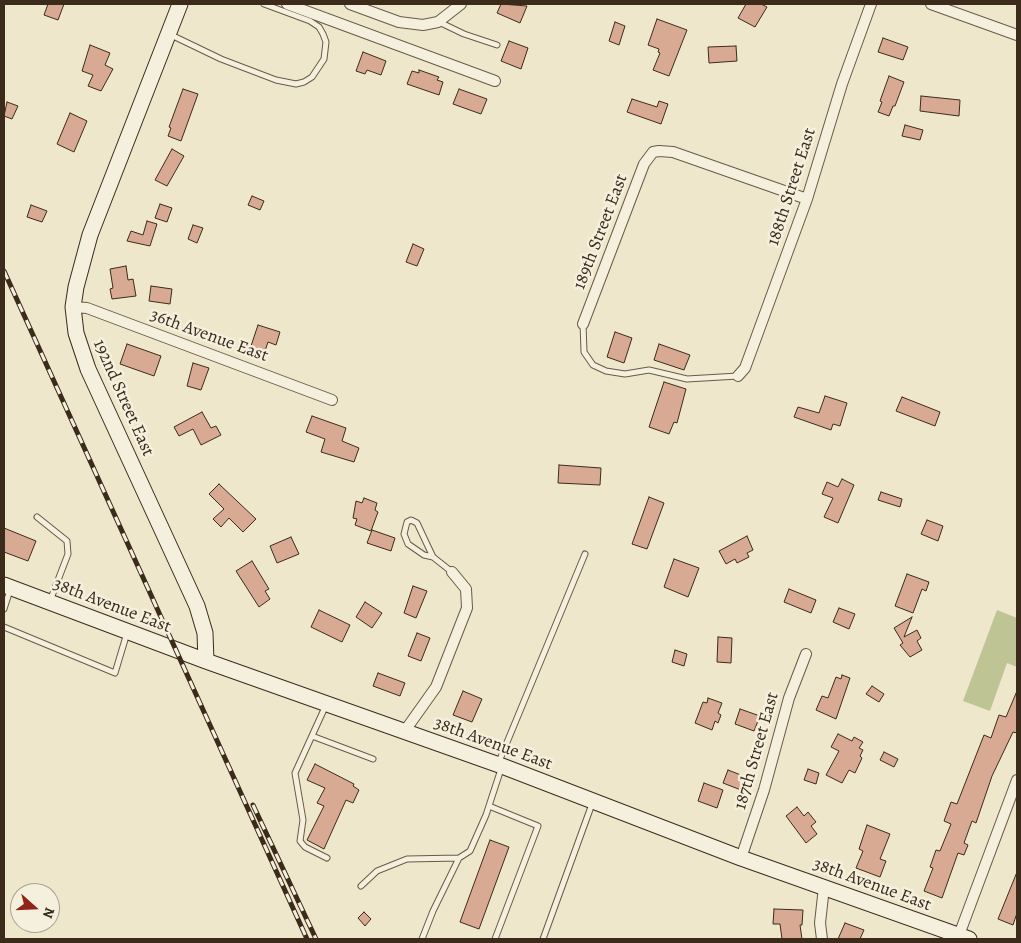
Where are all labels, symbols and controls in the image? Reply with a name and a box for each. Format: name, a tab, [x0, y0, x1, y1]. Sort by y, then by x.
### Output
street label: 188th Street East	[763, 125, 821, 249]
street label: 189th Street East	[569, 171, 633, 293]
street label: 36th Avenue East	[147, 305, 271, 367]
street label: 192nd Street East	[88, 336, 158, 460]
street label: 38th Avenue East	[50, 574, 174, 638]
street label: 187th Street East	[730, 690, 784, 812]
street label: 38th Avenue East	[431, 713, 555, 775]
street label: 38th Avenue East	[810, 854, 934, 916]
north arrow	[10, 883, 60, 933]
text: N	[38, 905, 59, 921]

